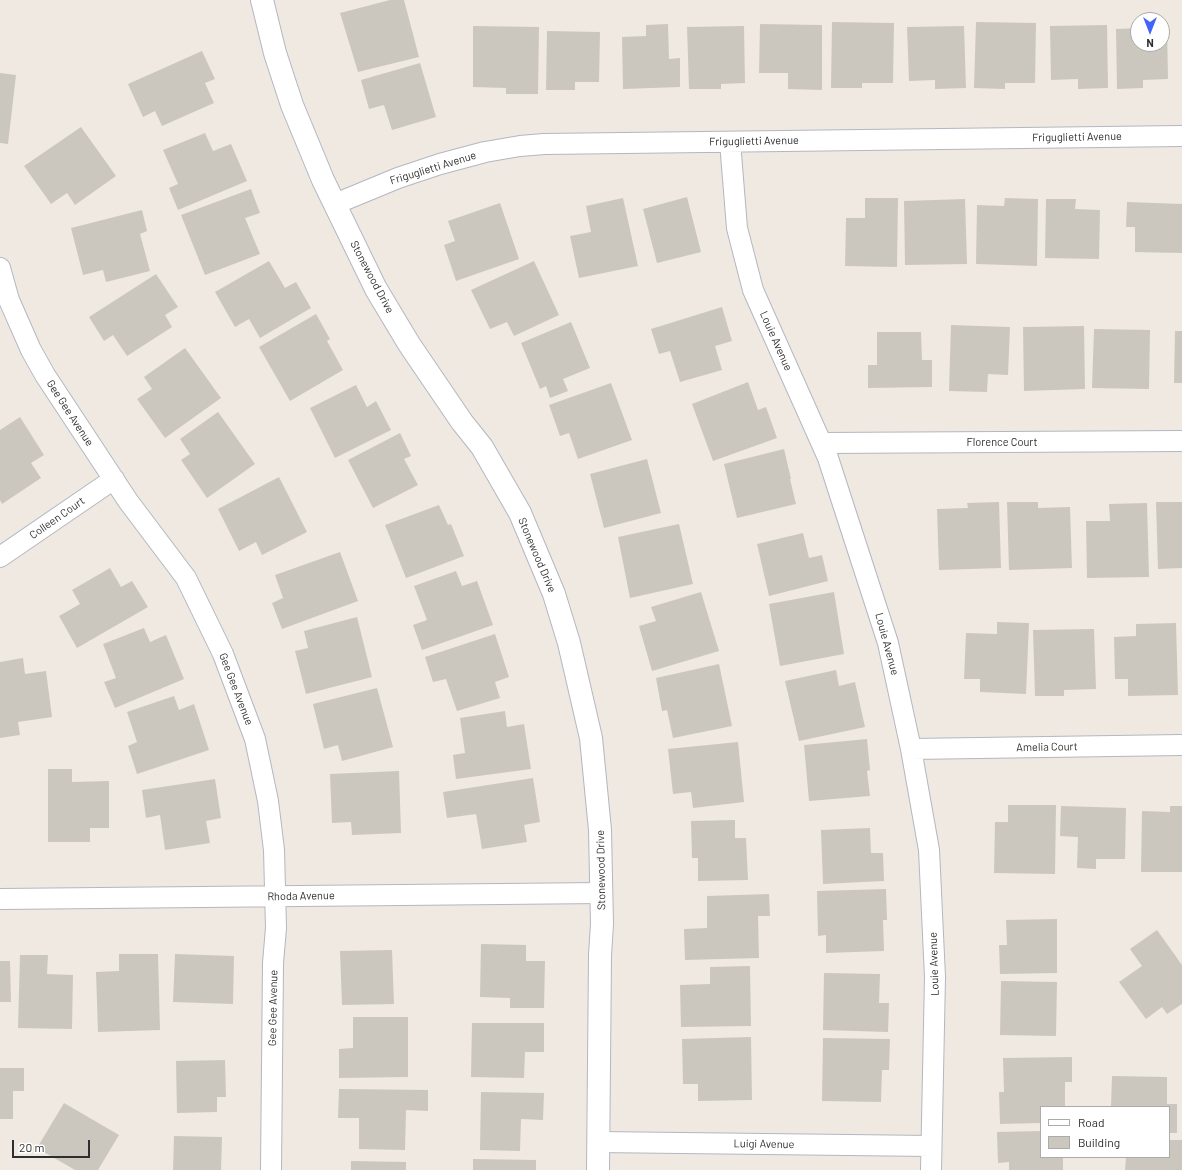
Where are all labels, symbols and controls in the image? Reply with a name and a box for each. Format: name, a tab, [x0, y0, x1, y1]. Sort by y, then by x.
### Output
north arrow	[1130, 12, 1170, 52]
text: N	[1146, 37, 1154, 50]
street label: Friguglietti Avenue	[1032, 130, 1122, 144]
street label: Friguglietti Avenue	[709, 134, 799, 148]
street label: Friguglietti Avenue	[388, 149, 478, 187]
street label: Stonewood Drive	[347, 238, 397, 316]
street label: Louie Avenue	[757, 309, 795, 373]
street label: Gee Gee Avenue	[44, 377, 96, 449]
street label: Florence Court	[967, 435, 1037, 449]
street label: Colleen Court	[27, 494, 87, 542]
street label: Stonewood Drive	[515, 515, 559, 595]
street label: Louie Avenue	[872, 611, 902, 677]
street label: Gee Gee Avenue	[216, 651, 256, 727]
street label: Amelia Court	[1016, 740, 1078, 754]
street label: Stonewood Drive	[594, 830, 608, 910]
street label: Rhoda Avenue	[267, 889, 335, 903]
street label: Louie Avenue	[926, 932, 942, 996]
street label: Gee Gee Avenue	[266, 970, 280, 1046]
legend	[1040, 1106, 1170, 1158]
text: Road	[1078, 1115, 1105, 1129]
scale bar	[14, 1132, 92, 1158]
text: Building	[1078, 1135, 1120, 1149]
street label: Luigi Avenue	[733, 1137, 795, 1151]
text: 20 m	[19, 1140, 45, 1154]

